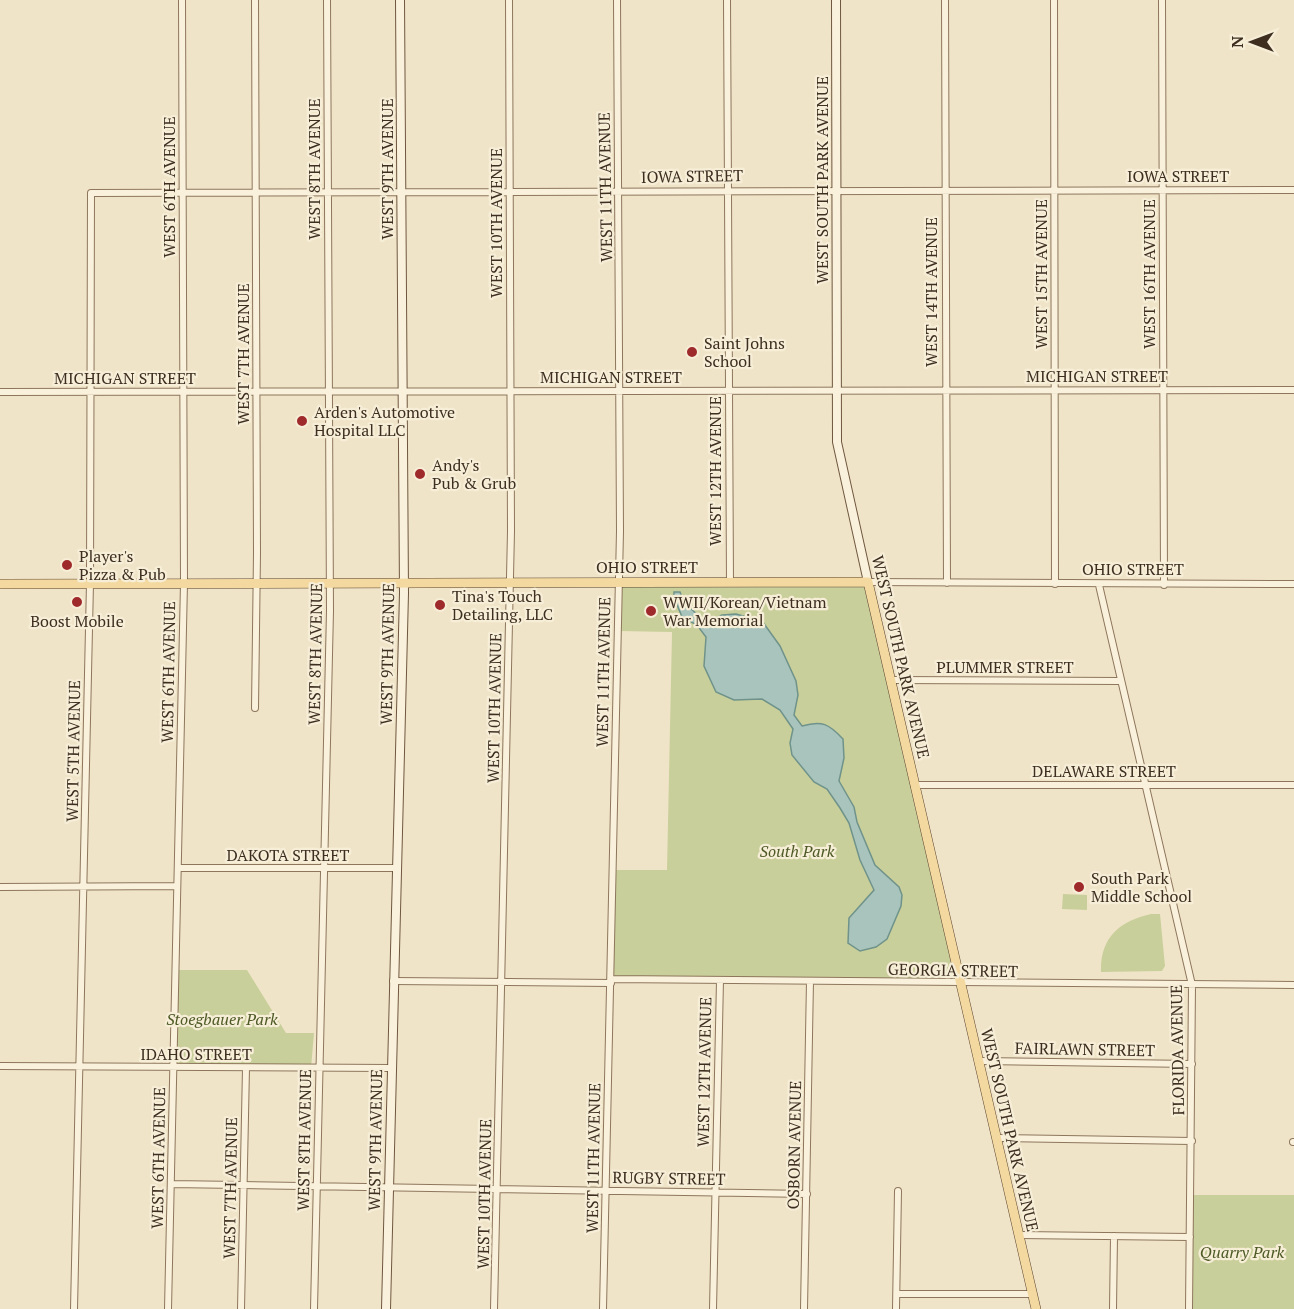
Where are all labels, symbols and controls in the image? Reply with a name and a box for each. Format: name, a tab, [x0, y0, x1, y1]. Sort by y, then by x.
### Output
north arrow	[1222, 12, 1282, 72]
text: N	[1226, 36, 1248, 48]
street label: WEST SOUTH PARK AVENUE	[811, 76, 833, 284]
street label: WEST 8TH AVENUE	[303, 98, 325, 240]
street label: WEST 9TH AVENUE	[376, 98, 398, 240]
street label: WEST 11TH AVENUE	[593, 112, 617, 262]
street label: WEST 6TH AVENUE	[158, 116, 180, 258]
street label: WEST 10TH AVENUE	[485, 148, 507, 298]
street label: IOWA STREET	[641, 164, 743, 188]
street label: IOWA STREET	[1127, 165, 1229, 187]
street label: WEST 15TH AVENUE	[1030, 199, 1052, 349]
street label: WEST 16TH AVENUE	[1138, 199, 1160, 349]
street label: WEST 14TH AVENUE	[920, 217, 942, 367]
street label: WEST 7TH AVENUE	[232, 283, 254, 425]
place label: Saint Johns School	[704, 332, 785, 372]
marker: Saint Johns School	[685, 345, 699, 359]
street label: MICHIGAN STREET	[1026, 365, 1168, 387]
street label: MICHIGAN STREET	[540, 366, 682, 388]
street label: MICHIGAN STREET	[54, 367, 196, 389]
street label: WEST 12TH AVENUE	[704, 396, 726, 546]
place label: Arden's Automotive Hospital LLC	[314, 401, 455, 441]
marker: Arden's Automotive Hospital LLC	[295, 414, 309, 428]
place label: Andy's Pub & Grub	[432, 454, 516, 494]
marker: Andy's Pub & Grub	[413, 467, 427, 481]
place label: Player's Pizza & Pub	[79, 545, 166, 585]
street label: WEST SOUTH PARK AVENUE	[867, 553, 935, 761]
street label: OHIO STREET	[596, 556, 698, 578]
marker: Player's Pizza & Pub	[60, 558, 74, 572]
street label: OHIO STREET	[1082, 558, 1184, 580]
street label: WEST 8TH AVENUE	[303, 583, 327, 725]
street label: WEST 9TH AVENUE	[375, 583, 399, 725]
place label: Tina's Touch Detailing, LLC	[452, 585, 553, 625]
place label: WWII/Korean/Vietnam War Memorial	[663, 591, 827, 631]
marker: Boost Mobile	[70, 595, 84, 609]
street label: WEST 11TH AVENUE	[591, 597, 615, 747]
marker: Tina's Touch Detailing, LLC	[433, 598, 447, 612]
street label: WEST 6TH AVENUE	[156, 601, 180, 743]
marker: WWII/Korean/Vietnam War Memorial	[644, 604, 658, 618]
place label: Boost Mobile	[30, 610, 124, 632]
street label: WEST 10TH AVENUE	[482, 633, 506, 783]
street label: PLUMMER STREET	[936, 656, 1074, 678]
street label: WEST 5TH AVENUE	[61, 680, 85, 822]
street label: DELAWARE STREET	[1032, 760, 1176, 782]
park label: South Park	[760, 840, 835, 862]
street label: DAKOTA STREET	[227, 844, 350, 866]
place label: South Park Middle School	[1091, 867, 1192, 907]
marker: South Park Middle School	[1072, 880, 1086, 894]
street label: GEORGIA STREET	[888, 958, 1018, 982]
street label: FLORIDA AVENUE	[1165, 984, 1189, 1116]
street label: WEST 12TH AVENUE	[692, 997, 716, 1147]
park label: Stoegbauer Park	[166, 1008, 278, 1030]
street label: WEST SOUTH PARK AVENUE	[976, 1026, 1044, 1234]
street label: FAIRLAWN STREET	[1015, 1037, 1155, 1061]
street label: IDAHO STREET	[140, 1043, 252, 1065]
street label: WEST 8TH AVENUE	[292, 1069, 316, 1211]
street label: WEST 9TH AVENUE	[363, 1069, 387, 1211]
street label: OSBORN AVENUE	[782, 1080, 806, 1210]
street label: WEST 11TH AVENUE	[581, 1083, 605, 1233]
street label: WEST 6TH AVENUE	[146, 1087, 170, 1229]
street label: WEST 7TH AVENUE	[218, 1117, 242, 1259]
street label: WEST 10TH AVENUE	[472, 1119, 496, 1269]
street label: RUGBY STREET	[612, 1166, 726, 1190]
park label: Quarry Park	[1200, 1241, 1285, 1263]

